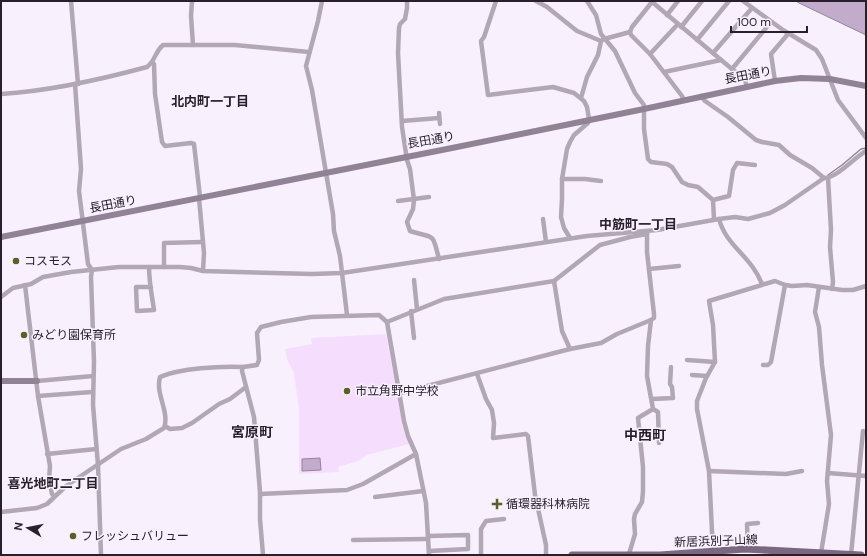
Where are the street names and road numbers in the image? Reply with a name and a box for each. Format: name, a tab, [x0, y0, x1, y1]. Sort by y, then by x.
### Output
street label: 長田通り	[723, 63, 773, 87]
street label: 長田通り	[406, 128, 456, 152]
street label: 長田通り	[88, 192, 138, 216]
street label: 新居浜別子山線	[674, 532, 758, 550]

